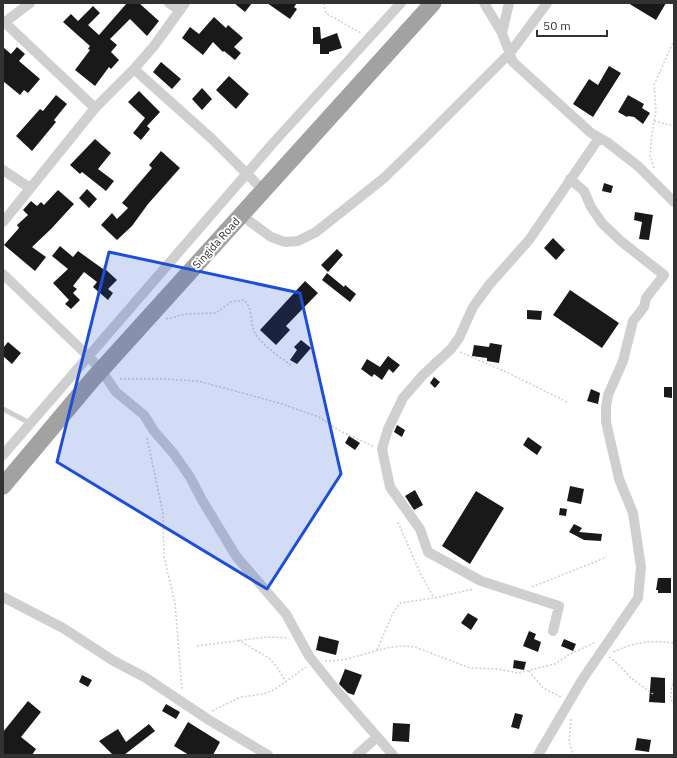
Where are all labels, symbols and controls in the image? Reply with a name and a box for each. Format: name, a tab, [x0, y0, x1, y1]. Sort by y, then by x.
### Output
scale bar	[537, 12, 607, 38]
text: 50 m	[543, 18, 571, 33]
street label: Singida Road	[189, 215, 243, 271]

